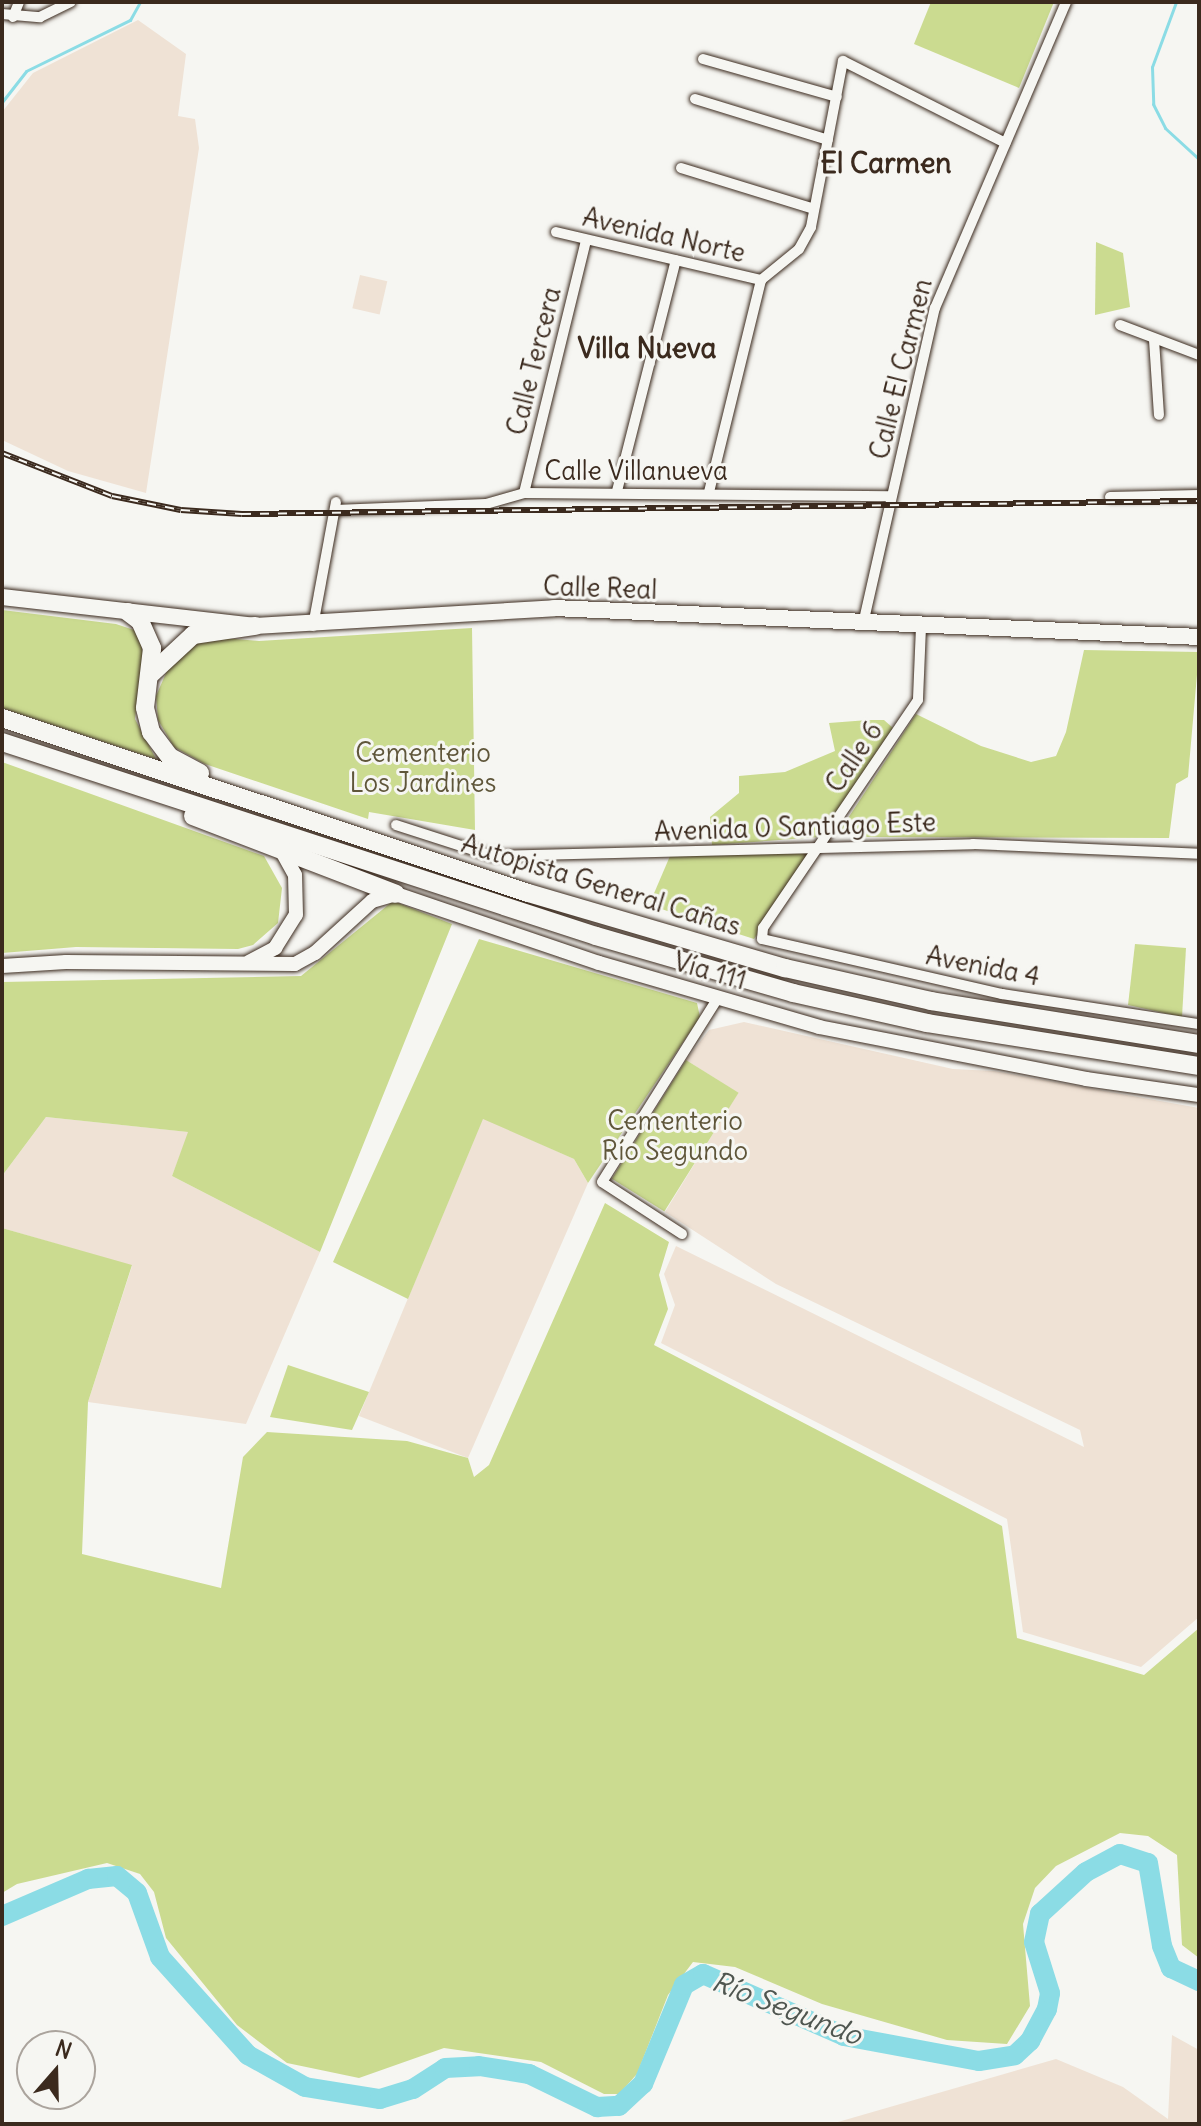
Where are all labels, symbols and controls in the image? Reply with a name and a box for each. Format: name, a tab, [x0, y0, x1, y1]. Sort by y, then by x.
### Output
district label: El Carmen	[821, 146, 951, 180]
street label: Avenida Norte	[580, 201, 748, 269]
street label: Calle El Carmen	[863, 275, 939, 463]
street label: Calle Tercera	[501, 284, 567, 438]
district label: Villa Nueva	[578, 331, 716, 365]
street label: Calle Villanueva	[544, 455, 728, 487]
street label: Calle Real	[542, 570, 658, 606]
street label: Calle 6	[819, 716, 889, 798]
park label: Cementerio Los Jardines	[350, 737, 496, 798]
street label: Avenida 0 Santiago Este	[654, 806, 936, 848]
street label: Autopista General Cañas	[458, 828, 744, 942]
street label: Avenida 4	[923, 940, 1043, 992]
street label: Vía 111	[670, 946, 750, 996]
park label: Cementerio Río Segundo	[602, 1105, 748, 1166]
water label: Río Segundo	[707, 1964, 867, 2052]
north arrow	[16, 2030, 96, 2110]
text: N	[52, 2034, 75, 2065]

